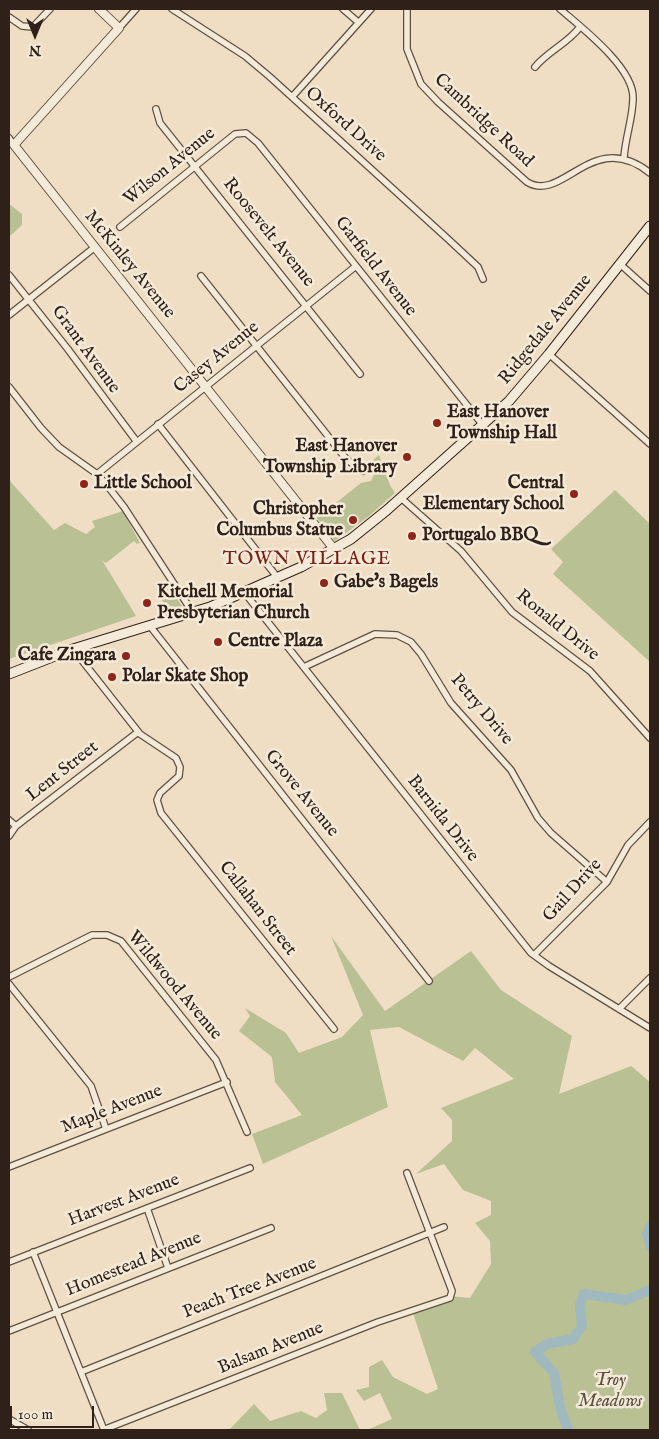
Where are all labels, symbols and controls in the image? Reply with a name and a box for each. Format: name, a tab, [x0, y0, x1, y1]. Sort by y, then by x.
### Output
north arrow	[10, 10, 60, 60]
text: N	[29, 41, 41, 59]
street label: Cambridge Road	[429, 70, 537, 172]
street label: Oxford Drive	[300, 83, 390, 167]
street label: Wilson Avenue	[120, 124, 220, 210]
street label: Roosevelt Avenue	[218, 174, 318, 292]
street label: McKinley Avenue	[79, 207, 179, 323]
street label: Garfield Avenue	[329, 213, 421, 321]
street label: Ridgedale Avenue	[495, 271, 597, 389]
street label: Grant Avenue	[46, 302, 124, 398]
street label: Casey Avenue	[170, 317, 264, 399]
place label: East Hanover Township Hall	[447, 402, 557, 444]
marker: East Hanover Township Hall	[431, 417, 443, 429]
place label: East Hanover Township Library	[263, 436, 397, 478]
marker: East Hanover Township Library	[401, 451, 413, 463]
place label: Little School	[94, 473, 192, 495]
place label: Central Elementary School	[423, 473, 564, 516]
marker: Little School	[78, 478, 90, 490]
marker: Central Elementary School	[568, 488, 580, 500]
place label: Christopher Columbus Statue	[216, 499, 343, 542]
marker: Christopher Columbus Statue	[347, 514, 359, 526]
place label: Portugalo BBQ	[422, 525, 538, 547]
marker: Portugalo BBQ	[406, 530, 418, 542]
district label: TOWN VILLAGE	[221, 549, 393, 571]
place label: Gabe's Bagels	[334, 572, 438, 594]
marker: Gabe's Bagels	[318, 577, 330, 589]
place label: Kitchell Memorial Presbyterian Church	[157, 582, 310, 624]
street label: Ronald Drive	[511, 586, 603, 666]
marker: Kitchell Memorial Presbyterian Church	[141, 597, 153, 609]
place label: Centre Plaza	[228, 631, 323, 653]
marker: Centre Plaza	[212, 636, 224, 648]
place label: Cafe Zingara	[18, 645, 116, 667]
marker: Cafe Zingara	[120, 650, 132, 662]
place label: Polar Skate Shop	[122, 666, 248, 688]
street label: Petry Drive	[445, 670, 517, 750]
marker: Polar Skate Shop	[106, 671, 118, 683]
street label: Lent Street	[23, 737, 103, 807]
street label: Grove Avenue	[259, 746, 343, 842]
street label: Barnida Drive	[402, 771, 482, 867]
street label: Gail Drive	[539, 855, 607, 927]
street label: Callahan Street	[213, 857, 301, 961]
street label: Wildwood Avenue	[122, 927, 226, 1045]
street label: Maple Avenue	[58, 1081, 166, 1139]
street label: Harvest Avenue	[65, 1170, 183, 1232]
street label: Homestead Avenue	[63, 1228, 205, 1302]
street label: Peach Tree Avenue	[180, 1254, 320, 1324]
street label: Balsam Avenue	[215, 1318, 327, 1380]
park label: Troy Meadows	[578, 1370, 642, 1412]
scale bar	[12, 1396, 96, 1428]
text: 100 m	[18, 1405, 53, 1424]

